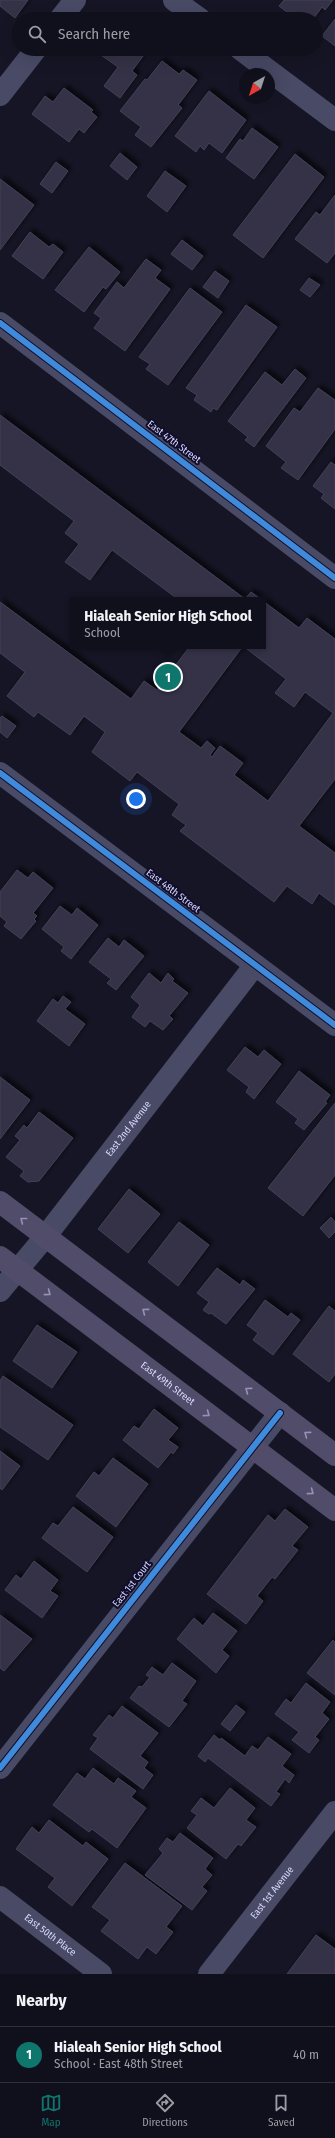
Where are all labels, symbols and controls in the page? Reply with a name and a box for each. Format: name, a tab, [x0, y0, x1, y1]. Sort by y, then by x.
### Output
search box	[12, 12, 323, 56]
icon: search	[26, 23, 48, 45]
text: Search here	[58, 25, 130, 43]
north arrow	[239, 68, 275, 104]
street label: East 47th Street	[145, 418, 204, 466]
popup	[70, 597, 266, 649]
text: Hialeah Senior High School	[84, 607, 252, 625]
text: School	[84, 625, 120, 640]
pin: 1	[155, 662, 181, 692]
your location	[126, 789, 146, 809]
street label: East 48th Street	[144, 867, 203, 916]
street label: East 2nd Avenue	[103, 1099, 154, 1159]
one-way arrow	[20, 1217, 27, 1224]
one-way arrow	[44, 1289, 51, 1296]
one-way arrow	[142, 1309, 149, 1316]
street label: East 49th Street	[138, 1359, 197, 1408]
one-way arrow	[246, 1388, 253, 1395]
one-way arrow	[203, 1410, 210, 1417]
one-way arrow	[305, 1432, 312, 1439]
one-way arrow	[307, 1487, 314, 1494]
street label: East 1st Court	[110, 1558, 154, 1609]
street label: East 1st Avenue	[248, 1864, 296, 1921]
street label: East 50th Place	[22, 1912, 78, 1959]
text: Nearby	[16, 1990, 67, 2011]
text: Hialeah Senior High School	[54, 2038, 222, 2056]
text: 1	[26, 2047, 32, 2062]
text: 40 m	[293, 2047, 319, 2062]
text: School · East 48th Street	[54, 2056, 183, 2071]
tab: Map	[40, 2092, 62, 2129]
tab: Directions	[142, 2092, 188, 2129]
tab: Saved	[268, 2092, 295, 2129]

